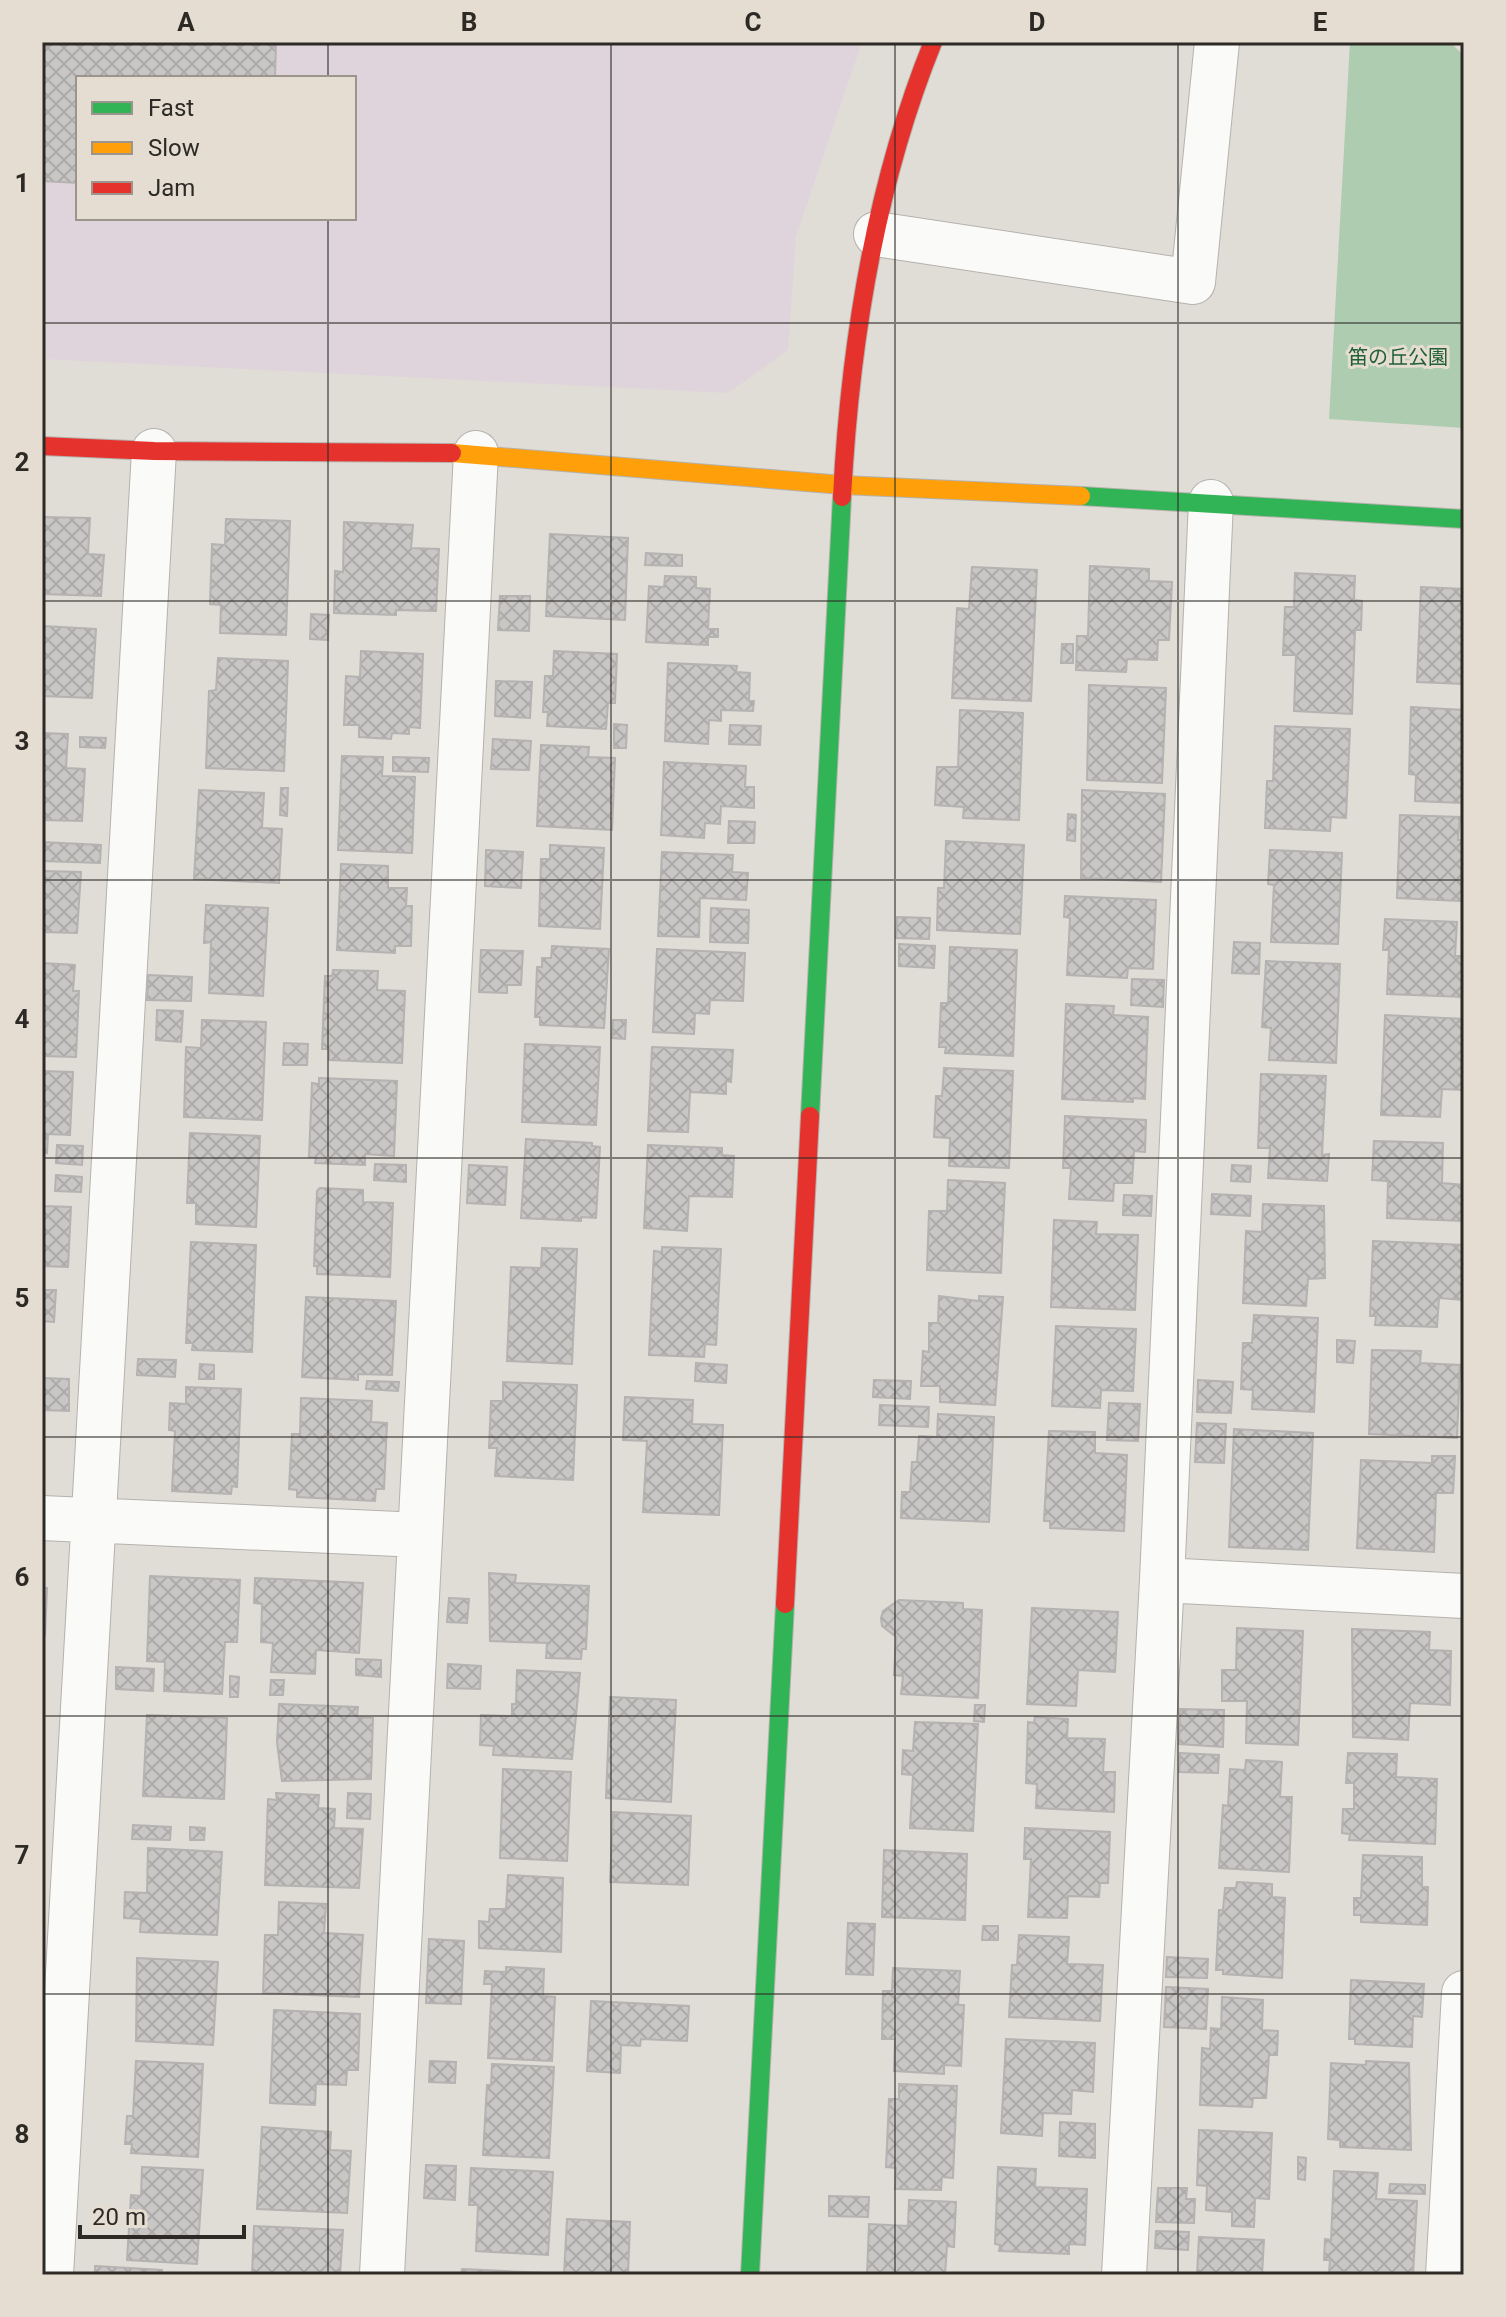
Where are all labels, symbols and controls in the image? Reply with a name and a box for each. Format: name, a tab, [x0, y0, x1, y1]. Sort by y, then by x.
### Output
text: A	[177, 7, 195, 37]
text: B	[461, 7, 477, 37]
text: C	[744, 7, 762, 37]
text: D	[1029, 7, 1045, 37]
text: E	[1313, 7, 1328, 37]
legend	[76, 76, 356, 220]
text: Fast	[148, 94, 194, 122]
text: Slow	[148, 134, 200, 162]
text: 1	[15, 168, 29, 198]
text: Jam	[148, 174, 195, 202]
park label: 笛の丘公園	[1348, 345, 1448, 369]
text: 2	[15, 447, 29, 477]
text: 3	[15, 726, 29, 756]
text: 4	[15, 1004, 30, 1034]
text: 5	[15, 1283, 29, 1313]
text: 6	[15, 1562, 30, 1592]
text: 7	[15, 1840, 29, 1870]
text: 8	[15, 2119, 29, 2149]
scale bar	[80, 2189, 244, 2239]
text: 20 m	[92, 2203, 146, 2231]

